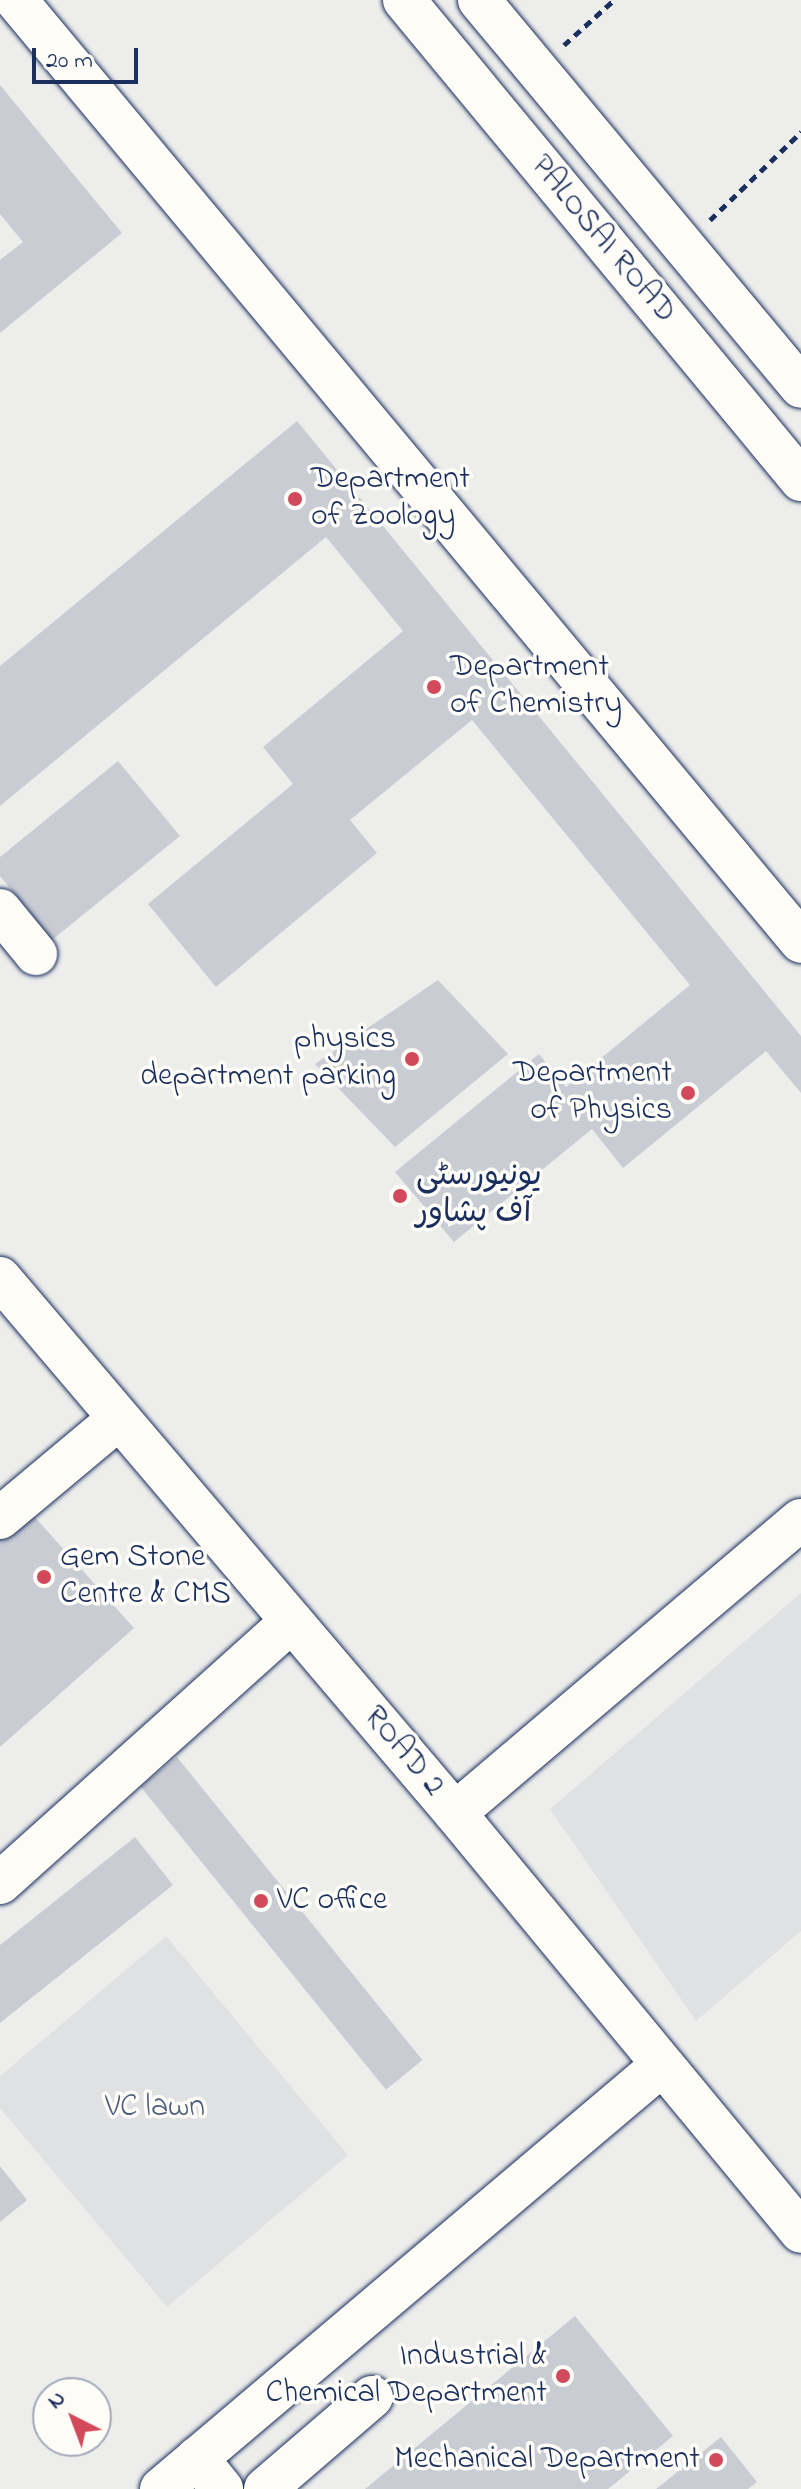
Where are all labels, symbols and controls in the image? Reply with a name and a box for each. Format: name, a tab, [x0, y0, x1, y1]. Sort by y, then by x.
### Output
scale bar	[36, 32, 142, 82]
text: 20 m	[46, 44, 93, 79]
street label: PALOSAI ROAD	[521, 148, 683, 332]
place label: Department of Zoology	[311, 462, 470, 537]
marker: Department of Zoology	[286, 490, 304, 508]
place label: Department of Chemistry	[450, 650, 622, 725]
marker: Department of Chemistry	[425, 678, 443, 696]
place label: physics department parking	[140, 1022, 396, 1097]
marker: physics department parking	[403, 1050, 421, 1068]
place label: Department of Physics	[513, 1056, 672, 1131]
marker: Department of Physics	[679, 1084, 697, 1102]
place label: یونیورسٹی آف پشاور	[416, 1159, 542, 1234]
marker: یونیورسٹی آف پشاور	[391, 1187, 409, 1205]
place label: Gem Stone Centre & CMS	[60, 1540, 231, 1615]
marker: Gem Stone Centre & CMS	[35, 1568, 53, 1586]
street label: ROAD 2	[354, 1699, 452, 1805]
place label: VC office	[277, 1882, 387, 1920]
marker: VC office	[252, 1892, 270, 1910]
park label: VC lawn	[105, 2089, 205, 2127]
place label: Industrial & Chemical Department	[266, 2339, 547, 2414]
marker: Industrial & Chemical Department	[554, 2367, 572, 2385]
north arrow	[32, 2377, 112, 2457]
text: N	[41, 2384, 74, 2418]
place label: Mechanical Department	[394, 2441, 700, 2479]
marker: Mechanical Department	[707, 2451, 725, 2469]

